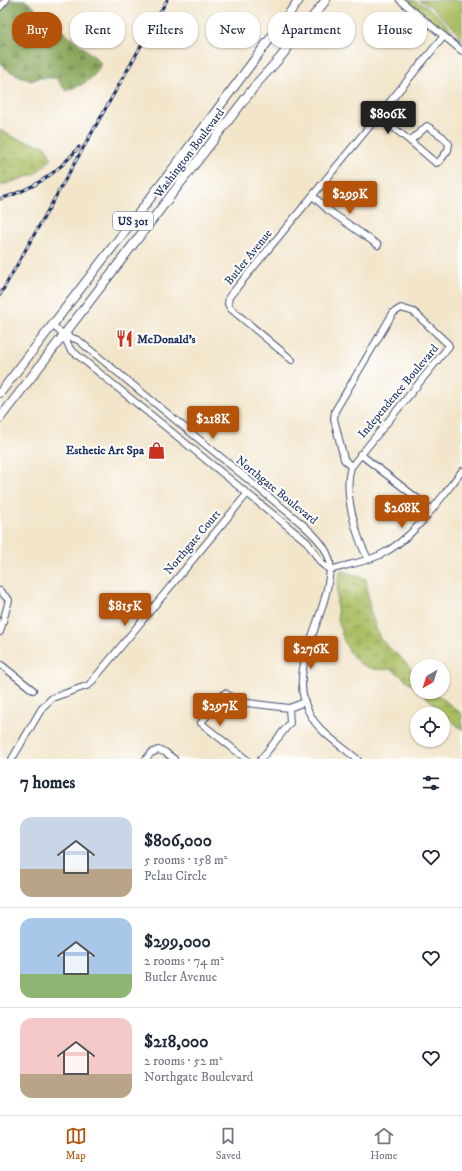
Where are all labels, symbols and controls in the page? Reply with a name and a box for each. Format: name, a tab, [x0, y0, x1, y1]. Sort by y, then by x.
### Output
chip: Buy	[12, 12, 62, 48]
chip: Rent	[70, 12, 125, 48]
chip: Filters	[133, 12, 198, 48]
chip: New	[206, 12, 260, 48]
chip: Apartment	[268, 12, 355, 48]
chip: House	[363, 12, 427, 48]
pin: $806K	[360, 101, 416, 135]
street label: Washington Boulevard	[150, 106, 228, 202]
text: $806K	[370, 106, 406, 122]
pin: $299K	[322, 181, 378, 215]
text: $299K	[332, 186, 368, 202]
road number: US 301	[113, 212, 153, 230]
street label: Butler Avenue	[221, 226, 275, 288]
restaurant icon: McDonald's	[114, 329, 134, 349]
place label: McDonald's	[137, 332, 196, 347]
street label: Independence Boulevard	[355, 341, 442, 441]
pin: $218K	[185, 406, 241, 440]
text: $218K	[196, 411, 230, 427]
shop icon: Esthetic Art Spa	[147, 440, 167, 460]
place label: Esthetic Art Spa	[66, 443, 145, 458]
street label: Northgate Boulevard	[233, 453, 321, 528]
pin: $268K	[374, 495, 430, 529]
text: $268K	[384, 500, 420, 516]
street label: Northgate Court	[161, 507, 224, 578]
pin: $815K	[97, 593, 153, 627]
text: $815K	[108, 598, 142, 614]
pin: $276K	[283, 636, 339, 670]
text: $276K	[293, 641, 329, 657]
north arrow	[410, 659, 450, 699]
map controls	[410, 659, 450, 747]
pin: $297K	[192, 693, 248, 727]
text: $297K	[202, 698, 238, 714]
button: locate	[410, 707, 450, 747]
text: 7 homes	[20, 772, 75, 794]
icon: filters	[420, 772, 442, 794]
text: $806,000	[144, 830, 212, 852]
icon: home	[52, 833, 100, 881]
icon: heart	[420, 846, 442, 868]
text: 5 rooms · 158 m²	[144, 852, 228, 868]
text: Pelau Circle	[144, 868, 207, 884]
text: $299,000	[144, 931, 211, 953]
icon: home	[52, 934, 100, 982]
icon: heart	[420, 947, 442, 969]
text: 2 rooms · 74 m²	[144, 953, 224, 969]
text: Butler Avenue	[144, 969, 217, 985]
text: $218,000	[144, 1031, 208, 1053]
icon: home	[52, 1034, 100, 1082]
icon: heart	[420, 1047, 442, 1069]
text: 2 rooms · 52 m²	[144, 1053, 223, 1069]
text: Northgate Boulevard	[144, 1069, 253, 1085]
tab: Map	[65, 1125, 87, 1163]
tab: Saved	[216, 1125, 241, 1163]
tab: Home	[370, 1125, 397, 1163]

